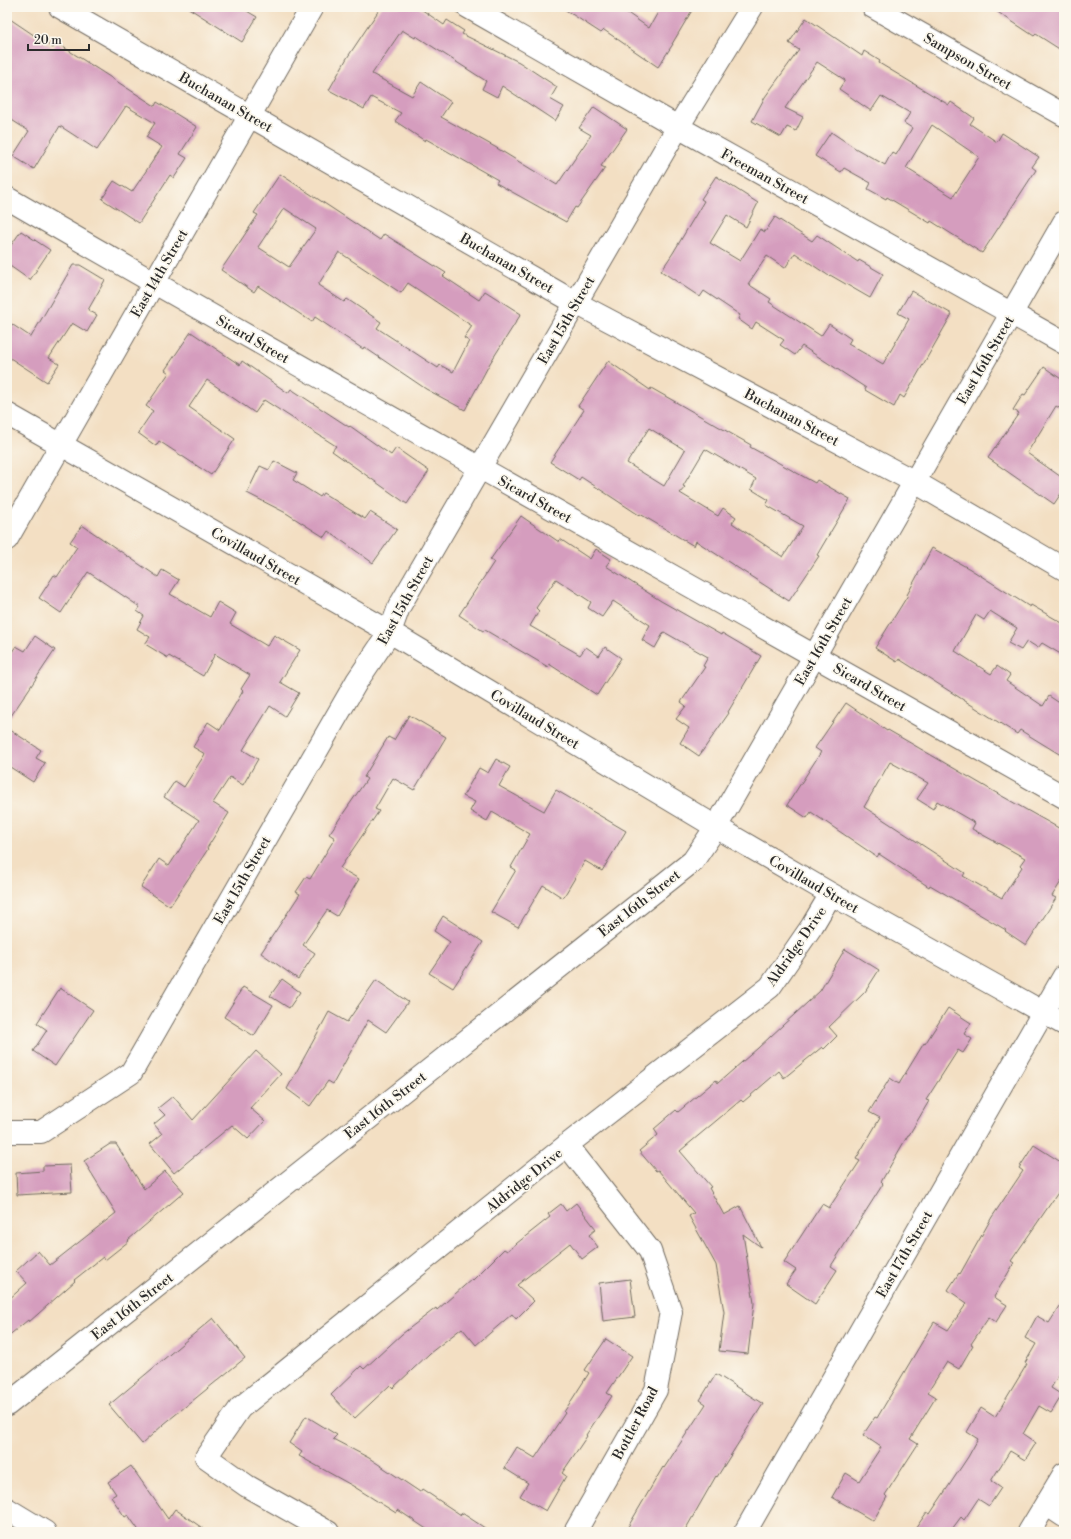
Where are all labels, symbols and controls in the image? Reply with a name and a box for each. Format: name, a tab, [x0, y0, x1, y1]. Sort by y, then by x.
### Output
scale bar	[28, 26, 89, 52]
street label: Sampson Street	[920, 29, 1015, 94]
text: 20 m	[34, 33, 62, 48]
street label: Buchanan Street	[175, 68, 275, 137]
street label: Freeman Street	[717, 145, 812, 208]
street label: East 14th Street	[127, 226, 192, 321]
street label: Buchanan Street	[456, 229, 556, 298]
street label: East 15th Street	[534, 273, 599, 368]
street label: Sicard Street	[213, 312, 292, 368]
street label: East 16th Street	[953, 313, 1018, 408]
street label: Buchanan Street	[740, 385, 842, 450]
street label: Sicard Street	[494, 472, 575, 528]
street label: Covillaud Street	[207, 524, 304, 590]
street label: East 15th Street	[374, 553, 438, 648]
street label: East 16th Street	[791, 594, 856, 689]
street label: Sicard Street	[830, 660, 909, 716]
street label: Covillaud Street	[487, 686, 582, 754]
street label: East 15th Street	[210, 833, 275, 928]
street label: Covillaud Street	[765, 852, 862, 918]
street label: East 16th Street	[595, 866, 684, 941]
street label: Aldridge Drive	[762, 903, 831, 991]
street label: East 16th Street	[341, 1068, 430, 1143]
street label: Aldridge Drive	[482, 1144, 567, 1218]
street label: East 17th Street	[873, 1208, 937, 1301]
street label: East 16th Street	[88, 1269, 177, 1344]
street label: Bottler Road	[609, 1384, 663, 1464]

